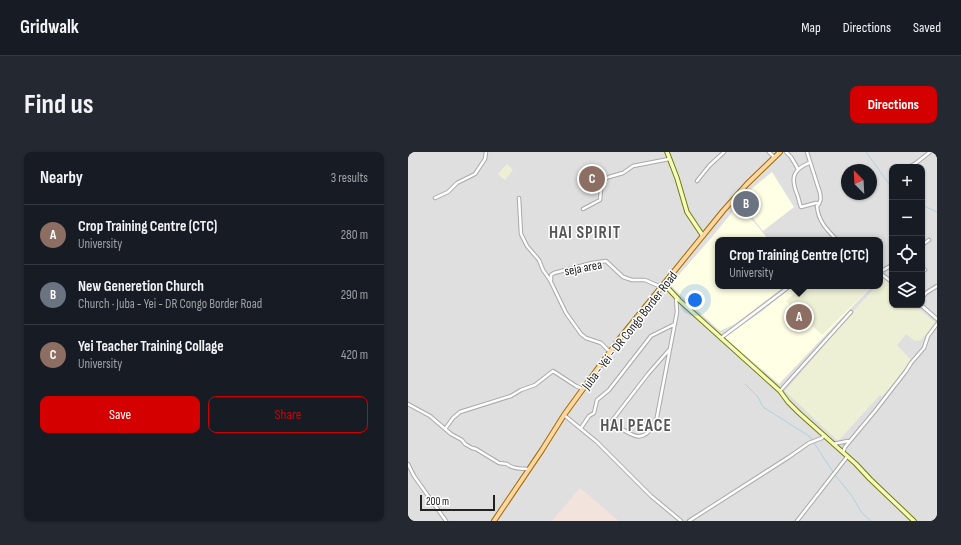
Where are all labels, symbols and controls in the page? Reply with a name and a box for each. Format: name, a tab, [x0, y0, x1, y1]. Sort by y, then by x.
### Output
text: Gridwalk	[20, 16, 79, 39]
text: Map	[801, 19, 821, 36]
text: Directions	[843, 19, 891, 36]
text: Saved	[913, 19, 941, 36]
button: Directions	[850, 86, 937, 123]
text: Find us	[24, 88, 93, 121]
pin: C	[579, 164, 605, 194]
north arrow	[841, 164, 877, 200]
map controls	[889, 164, 925, 308]
button: +	[889, 164, 925, 200]
text: Nearby	[40, 168, 83, 188]
text: 3 results	[331, 170, 368, 186]
pin: B	[733, 189, 759, 219]
button: −	[889, 200, 925, 236]
text: Crop Training Centre (CTC)	[78, 217, 217, 236]
district label: HAI SPIRIT	[549, 223, 621, 243]
text: A	[50, 227, 56, 243]
text: 280 m	[341, 227, 368, 243]
text: University	[78, 236, 122, 252]
button: locate	[889, 236, 925, 272]
popup	[715, 237, 883, 289]
text: Crop Training Centre (CTC)	[729, 246, 869, 265]
street label: seja area	[563, 256, 603, 279]
text: University	[729, 265, 774, 281]
street label: Juba - Yei - DR Congo Border Road	[578, 268, 681, 394]
button: layers	[889, 272, 925, 308]
text: New Generetion Church	[78, 277, 204, 296]
text: B	[50, 287, 56, 303]
text: 290 m	[341, 287, 368, 303]
your location	[685, 290, 705, 310]
text: Church · Juba - Yei - DR Congo Border Road	[78, 296, 262, 312]
pin: A	[786, 302, 812, 332]
text: Yei Teacher Training Collage	[78, 337, 224, 356]
text: C	[50, 347, 56, 363]
text: 420 m	[341, 347, 368, 363]
text: University	[78, 356, 122, 372]
button: Save	[40, 396, 200, 433]
button: Share	[208, 396, 368, 433]
district label: HAI PEACE	[600, 416, 672, 436]
scale bar	[420, 493, 495, 512]
text: 200 m	[426, 495, 449, 508]

